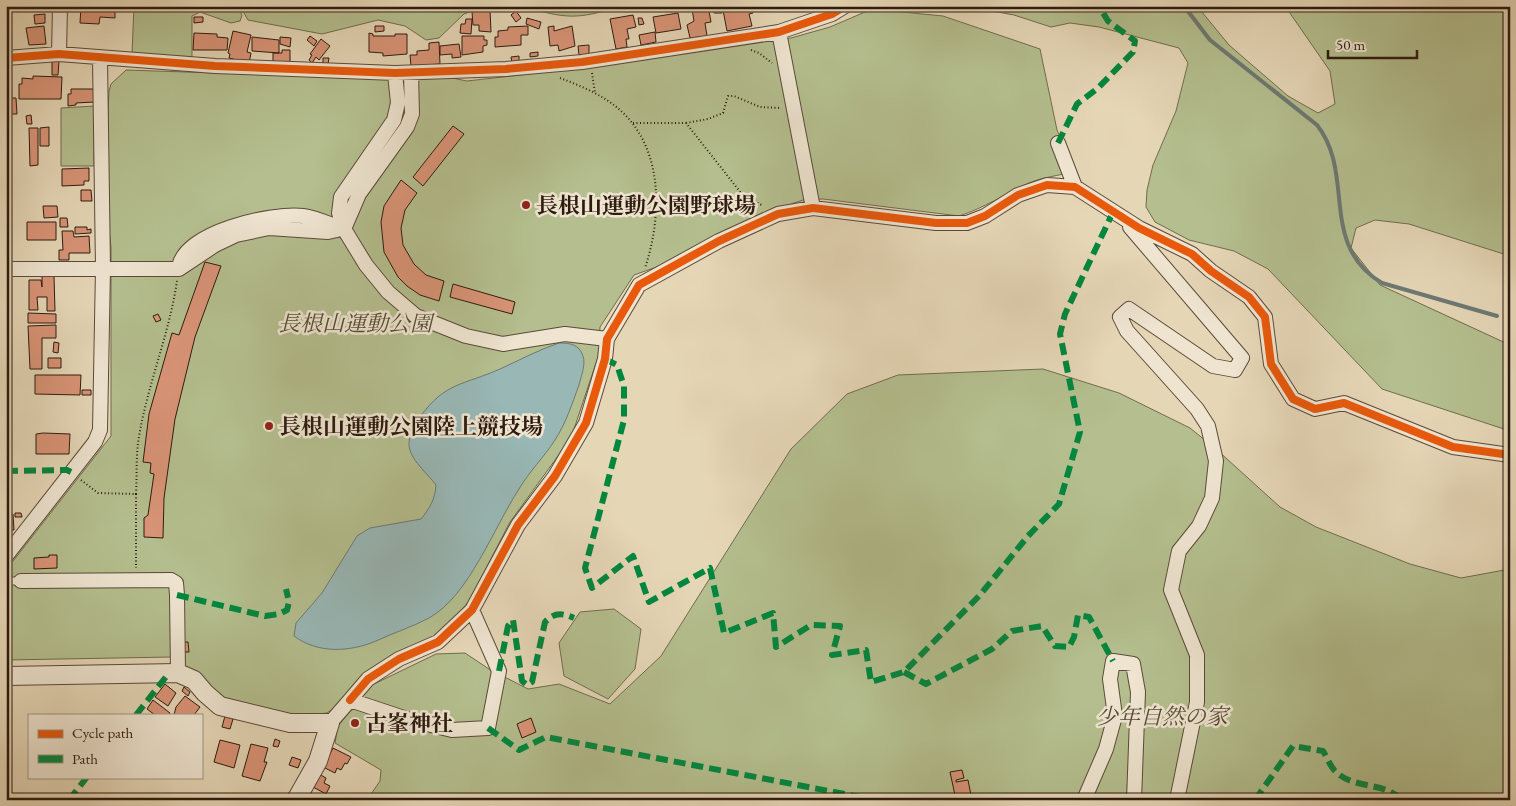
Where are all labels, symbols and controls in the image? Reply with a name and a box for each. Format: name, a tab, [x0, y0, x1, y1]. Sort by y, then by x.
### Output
scale bar	[1328, 28, 1417, 60]
text: 50 m	[1336, 35, 1365, 54]
place label: 長根山運動公園野球場	[536, 191, 756, 220]
marker: 長根山運動公園野球場	[520, 199, 532, 211]
park label: 長根山運動公園	[278, 309, 435, 338]
place label: 長根山運動公園陸上競技場	[279, 412, 543, 441]
marker: 長根山運動公園陸上競技場	[263, 420, 275, 432]
park label: 少年自然の家	[1096, 702, 1231, 731]
place label: 古峯神社	[365, 709, 453, 738]
legend	[28, 714, 202, 778]
marker: 古峯神社	[349, 717, 361, 729]
text: Cycle path	[72, 723, 134, 742]
text: Path	[72, 749, 98, 768]

